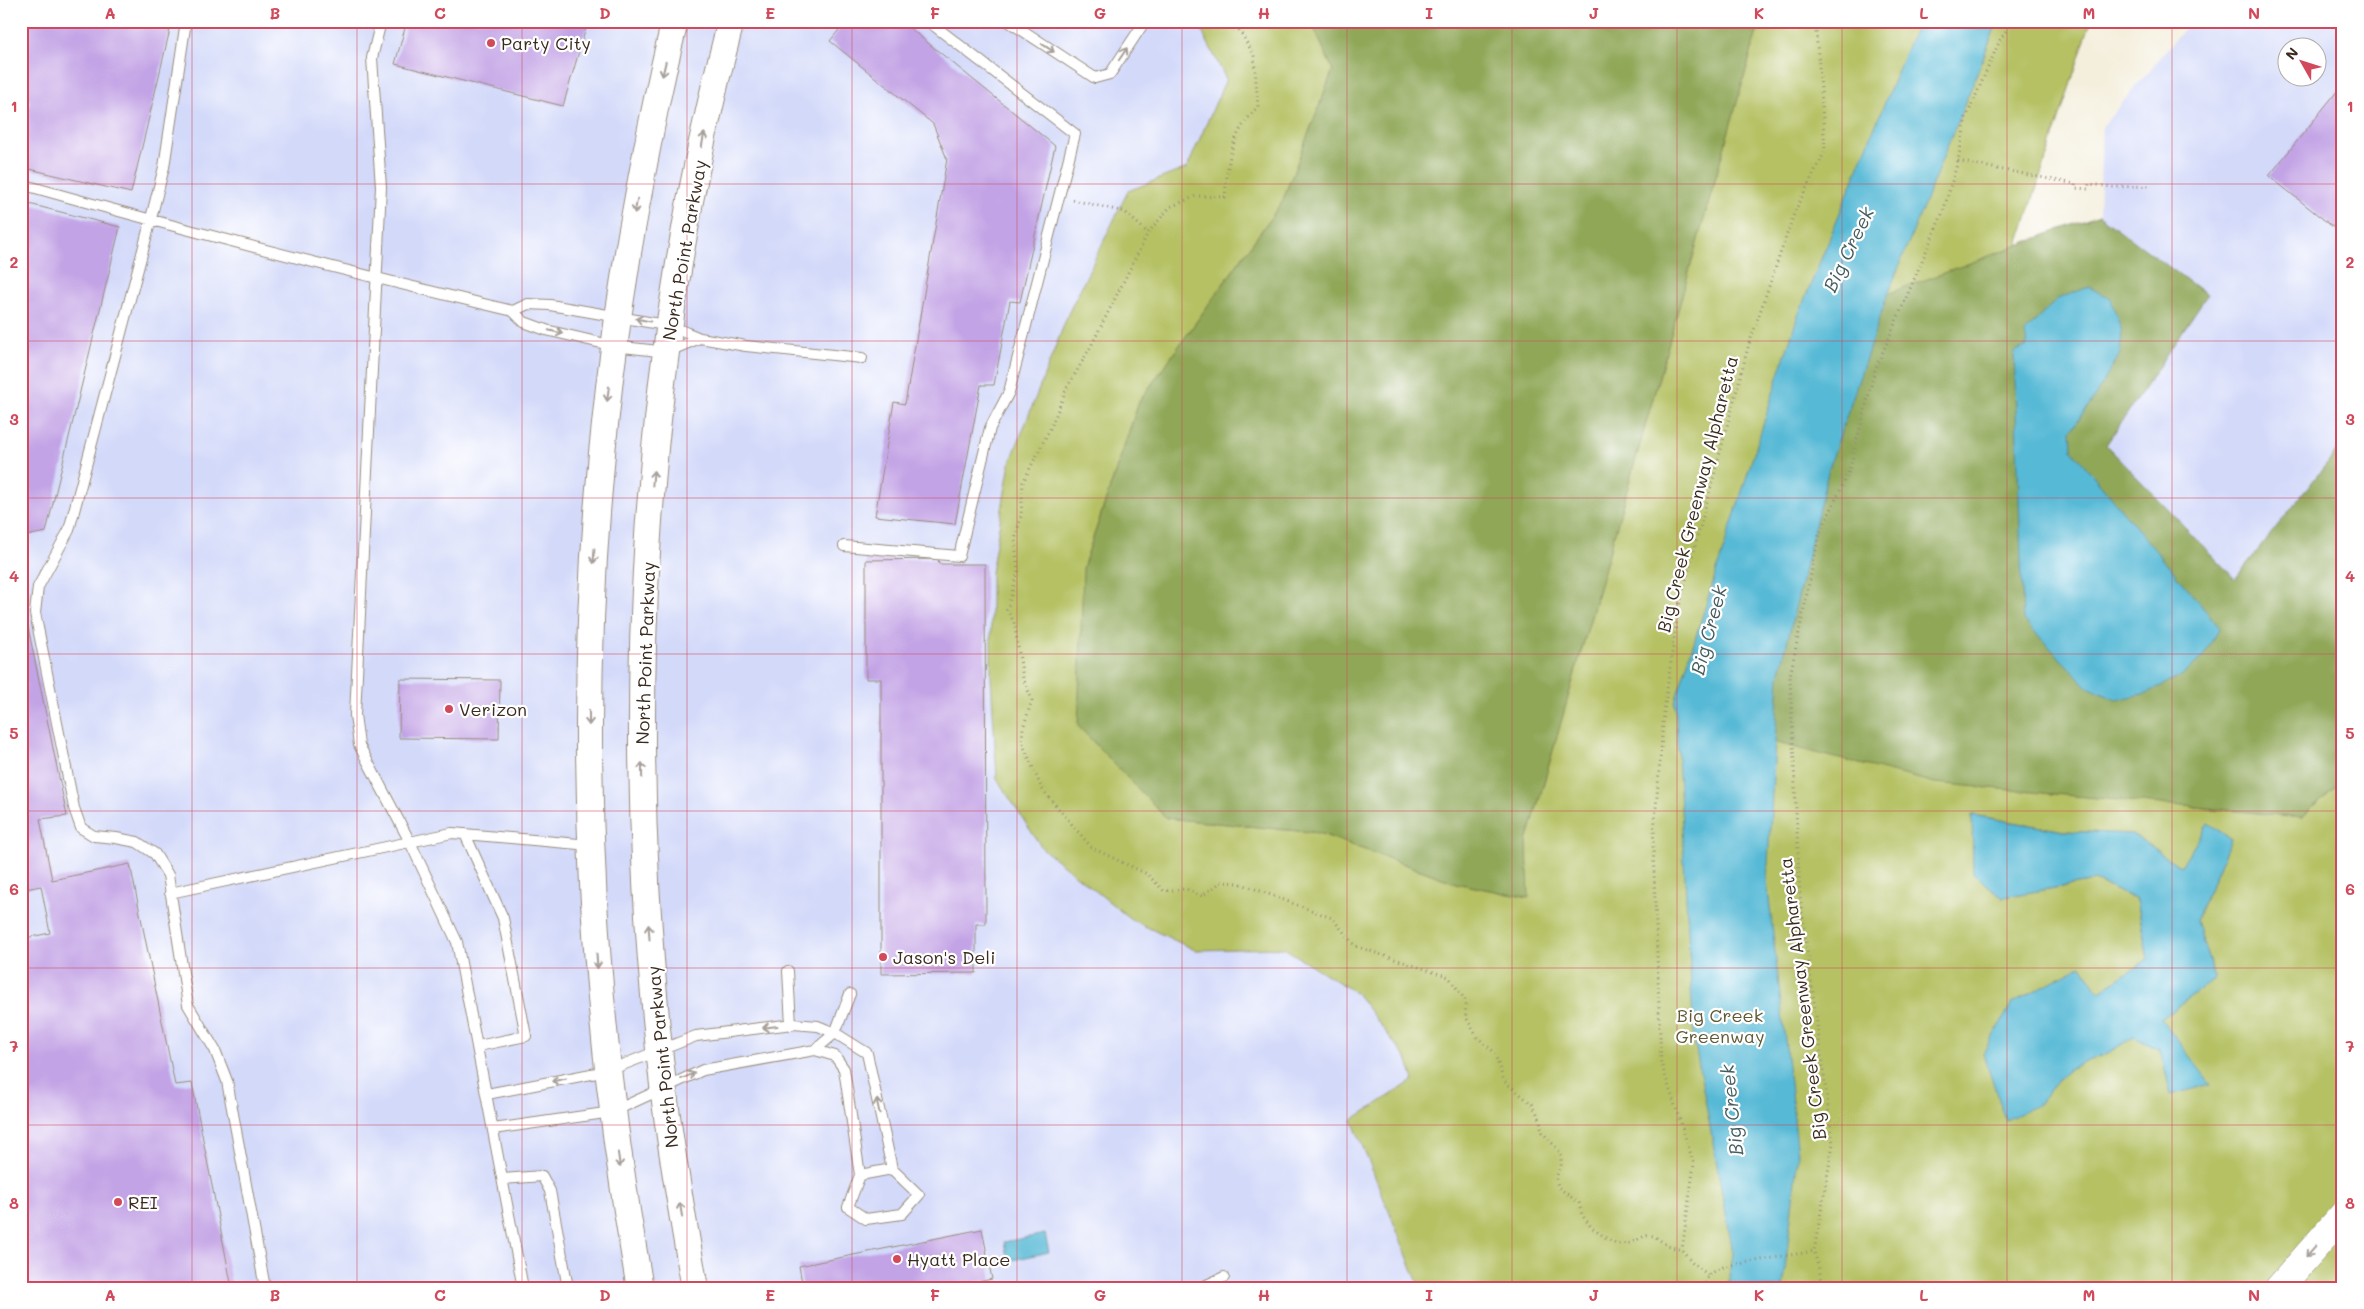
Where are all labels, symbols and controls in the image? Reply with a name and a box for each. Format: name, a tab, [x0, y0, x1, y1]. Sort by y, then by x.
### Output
text: A	[104, 2, 116, 23]
text: B	[270, 2, 280, 23]
text: C	[434, 2, 446, 23]
text: D	[599, 2, 611, 23]
text: E	[765, 2, 775, 23]
text: F	[930, 2, 940, 23]
text: G	[1094, 2, 1106, 23]
text: H	[1258, 2, 1270, 23]
text: I	[1425, 2, 1433, 23]
text: J	[1589, 2, 1599, 23]
text: K	[1754, 2, 1764, 23]
text: L	[1919, 2, 1929, 23]
text: M	[2083, 2, 2095, 23]
text: N	[2248, 2, 2260, 23]
place label: Party City	[501, 31, 591, 55]
marker: Party City	[485, 37, 497, 49]
north arrow	[2276, 38, 2326, 88]
one-way arrow	[1041, 43, 1055, 53]
text: N	[2281, 43, 2302, 64]
one-way arrow	[1118, 47, 1128, 61]
one-way arrow	[659, 60, 668, 76]
text: 1	[10, 95, 18, 116]
text: 1	[2346, 95, 2354, 116]
one-way arrow	[699, 132, 708, 148]
street label: North Point Parkway	[656, 158, 712, 342]
one-way arrow	[631, 198, 641, 214]
water label: Big Creek	[1817, 202, 1880, 296]
text: 2	[10, 251, 19, 272]
text: 2	[2346, 251, 2355, 272]
one-way arrow	[635, 315, 651, 325]
one-way arrow	[547, 328, 563, 337]
street label: Big Creek Greenway Alpharetta	[1652, 354, 1742, 634]
one-way arrow	[602, 386, 612, 402]
text: 3	[9, 408, 19, 429]
text: 3	[2345, 408, 2355, 429]
one-way arrow	[649, 470, 658, 486]
one-way arrow	[590, 548, 599, 564]
street label: North Point Parkway	[630, 561, 660, 745]
text: 4	[9, 565, 19, 586]
text: 4	[2345, 565, 2355, 586]
water label: Big Creek	[1685, 583, 1731, 677]
place label: Verizon	[459, 697, 527, 721]
marker: Verizon	[443, 703, 455, 715]
one-way arrow	[584, 710, 594, 726]
text: 5	[9, 722, 19, 743]
text: 5	[2345, 722, 2355, 743]
one-way arrow	[638, 762, 647, 778]
street label: Big Creek Greenway Alpharetta	[1773, 857, 1831, 1141]
text: 6	[9, 878, 19, 899]
text: 6	[2345, 878, 2355, 899]
one-way arrow	[644, 924, 654, 940]
place label: Jason's Deli	[893, 945, 996, 969]
marker: Jason's Deli	[877, 951, 889, 963]
one-way arrow	[592, 952, 602, 968]
street label: North Point Parkway	[640, 965, 684, 1149]
park label: Big Creek Greenway	[1675, 1003, 1765, 1048]
one-way arrow	[763, 1022, 779, 1032]
text: 7	[10, 1035, 19, 1056]
text: 7	[2346, 1035, 2355, 1056]
water label: Big Creek	[1714, 1062, 1748, 1157]
one-way arrow	[680, 1071, 695, 1081]
one-way arrow	[552, 1076, 568, 1085]
one-way arrow	[873, 1099, 882, 1115]
one-way arrow	[614, 1152, 624, 1168]
place label: REI	[128, 1190, 158, 1214]
text: 8	[9, 1192, 19, 1213]
text: 8	[2345, 1192, 2355, 1213]
marker: REI	[112, 1196, 124, 1208]
one-way arrow	[676, 1203, 686, 1219]
one-way arrow	[2305, 1245, 2316, 1258]
place label: Hyatt Place	[907, 1247, 1011, 1271]
marker: Hyatt Place	[891, 1253, 903, 1265]
text: A	[104, 1284, 116, 1305]
text: B	[270, 1284, 280, 1305]
text: C	[434, 1284, 446, 1305]
text: D	[599, 1284, 611, 1305]
text: E	[765, 1284, 775, 1305]
text: F	[930, 1284, 940, 1305]
text: G	[1094, 1284, 1106, 1305]
text: H	[1258, 1284, 1270, 1305]
text: I	[1425, 1284, 1433, 1305]
text: J	[1589, 1284, 1599, 1305]
text: K	[1754, 1284, 1764, 1305]
text: L	[1919, 1284, 1929, 1305]
text: M	[2083, 1284, 2095, 1305]
text: N	[2248, 1284, 2260, 1305]

